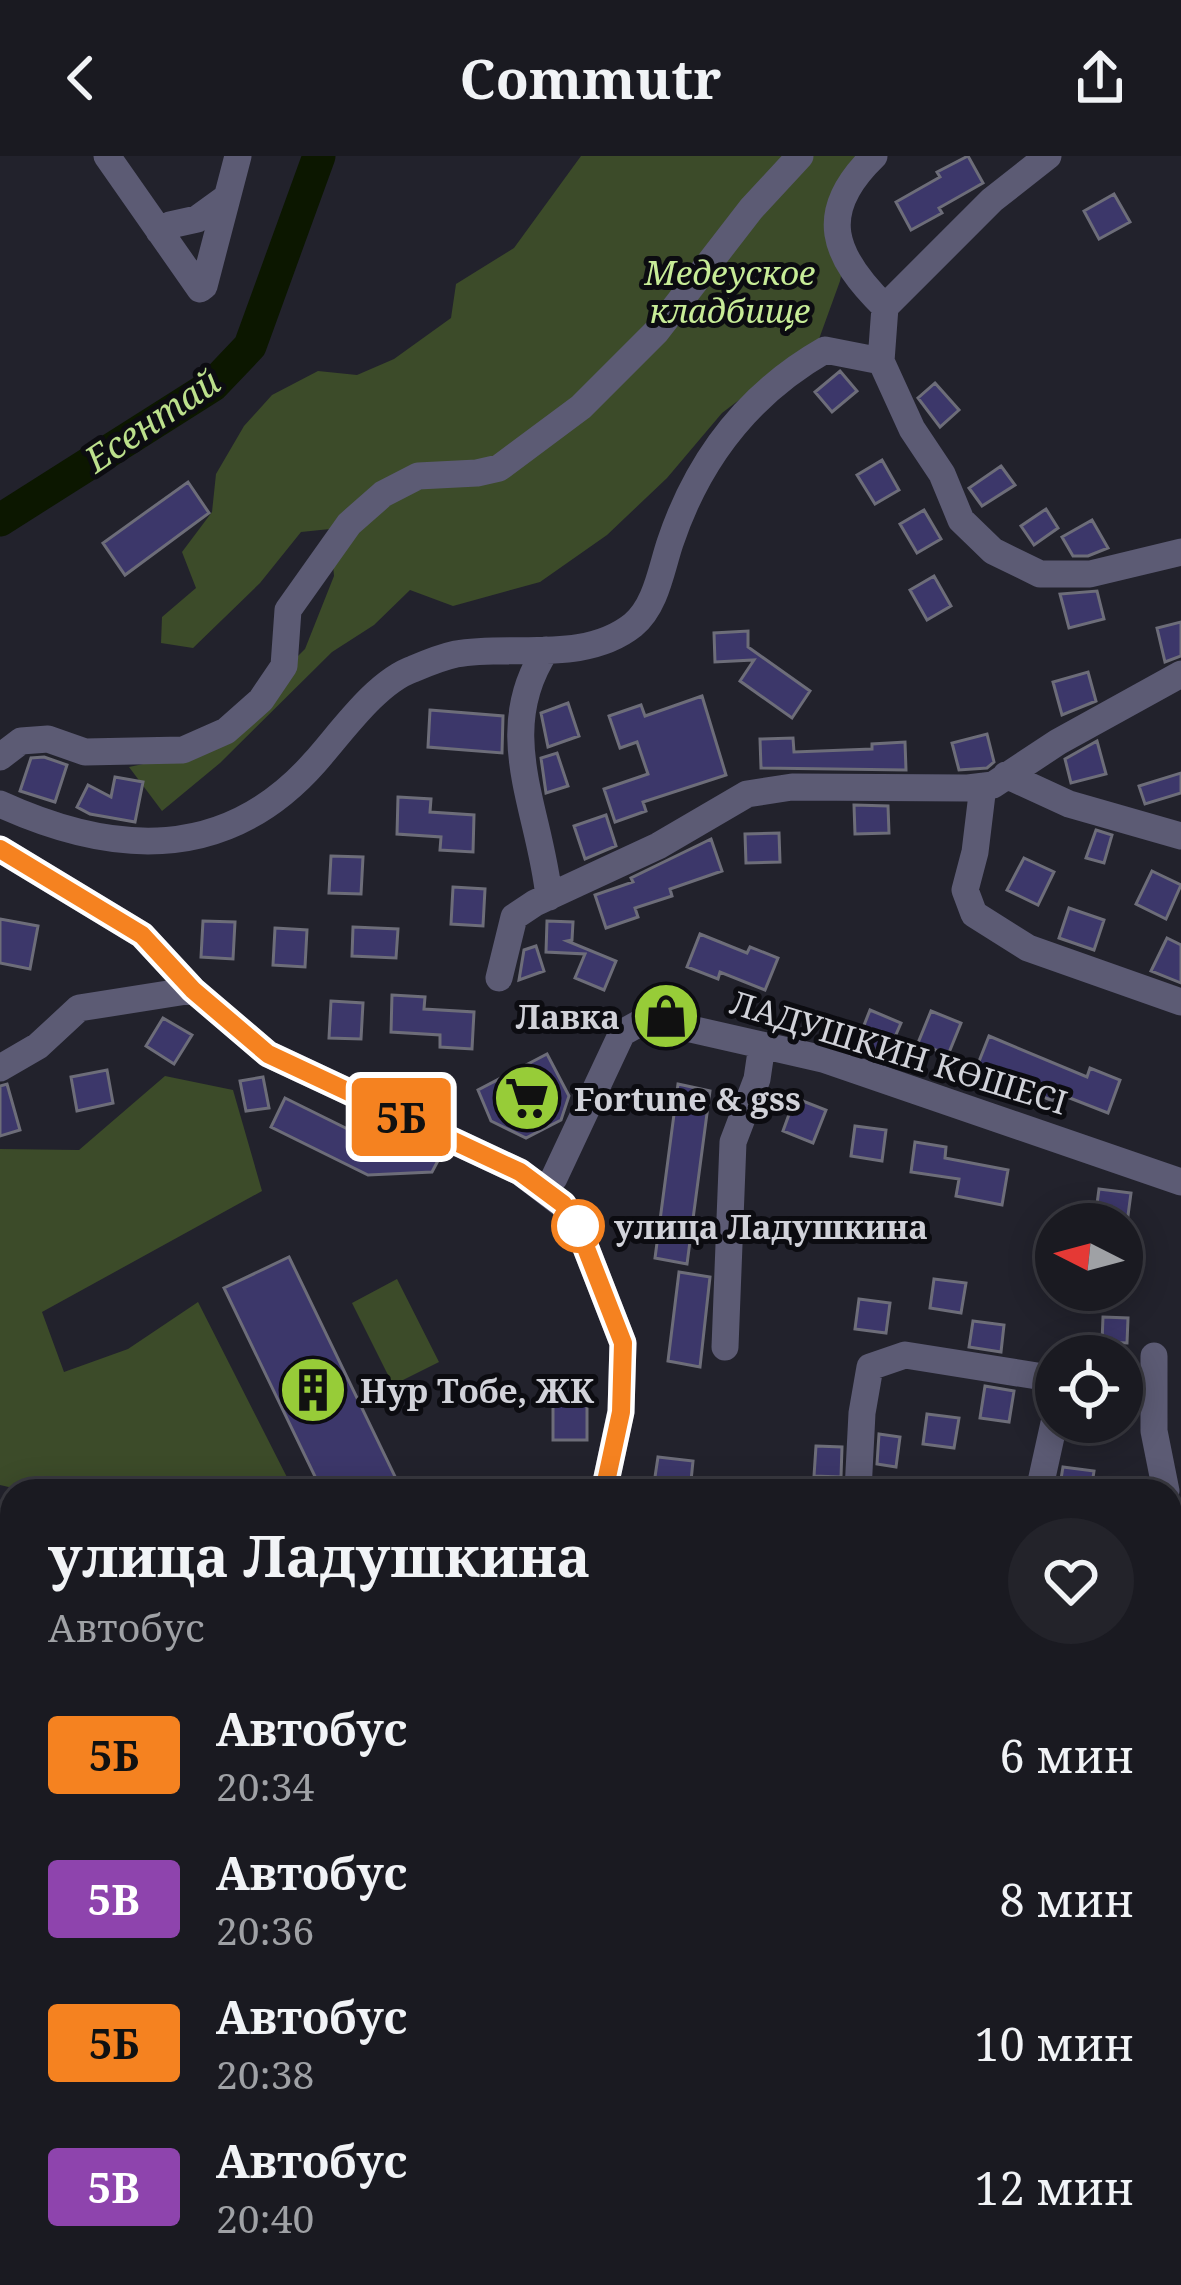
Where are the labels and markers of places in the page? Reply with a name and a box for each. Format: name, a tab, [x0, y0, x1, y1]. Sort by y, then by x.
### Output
shop icon: Лавка	[631, 981, 701, 1051]
place label: Лавка	[516, 994, 620, 1039]
supermarket icon: Fortune & gss	[492, 1063, 562, 1133]
place label: Fortune & gss	[574, 1076, 801, 1121]
marker: улица Ладушкина	[553, 1201, 603, 1251]
place label: улица Ладушкина	[614, 1204, 928, 1249]
building icon: Нур Тобе, ЖК	[278, 1355, 348, 1425]
place label: Нур Тобе, ЖК	[360, 1368, 595, 1413]

